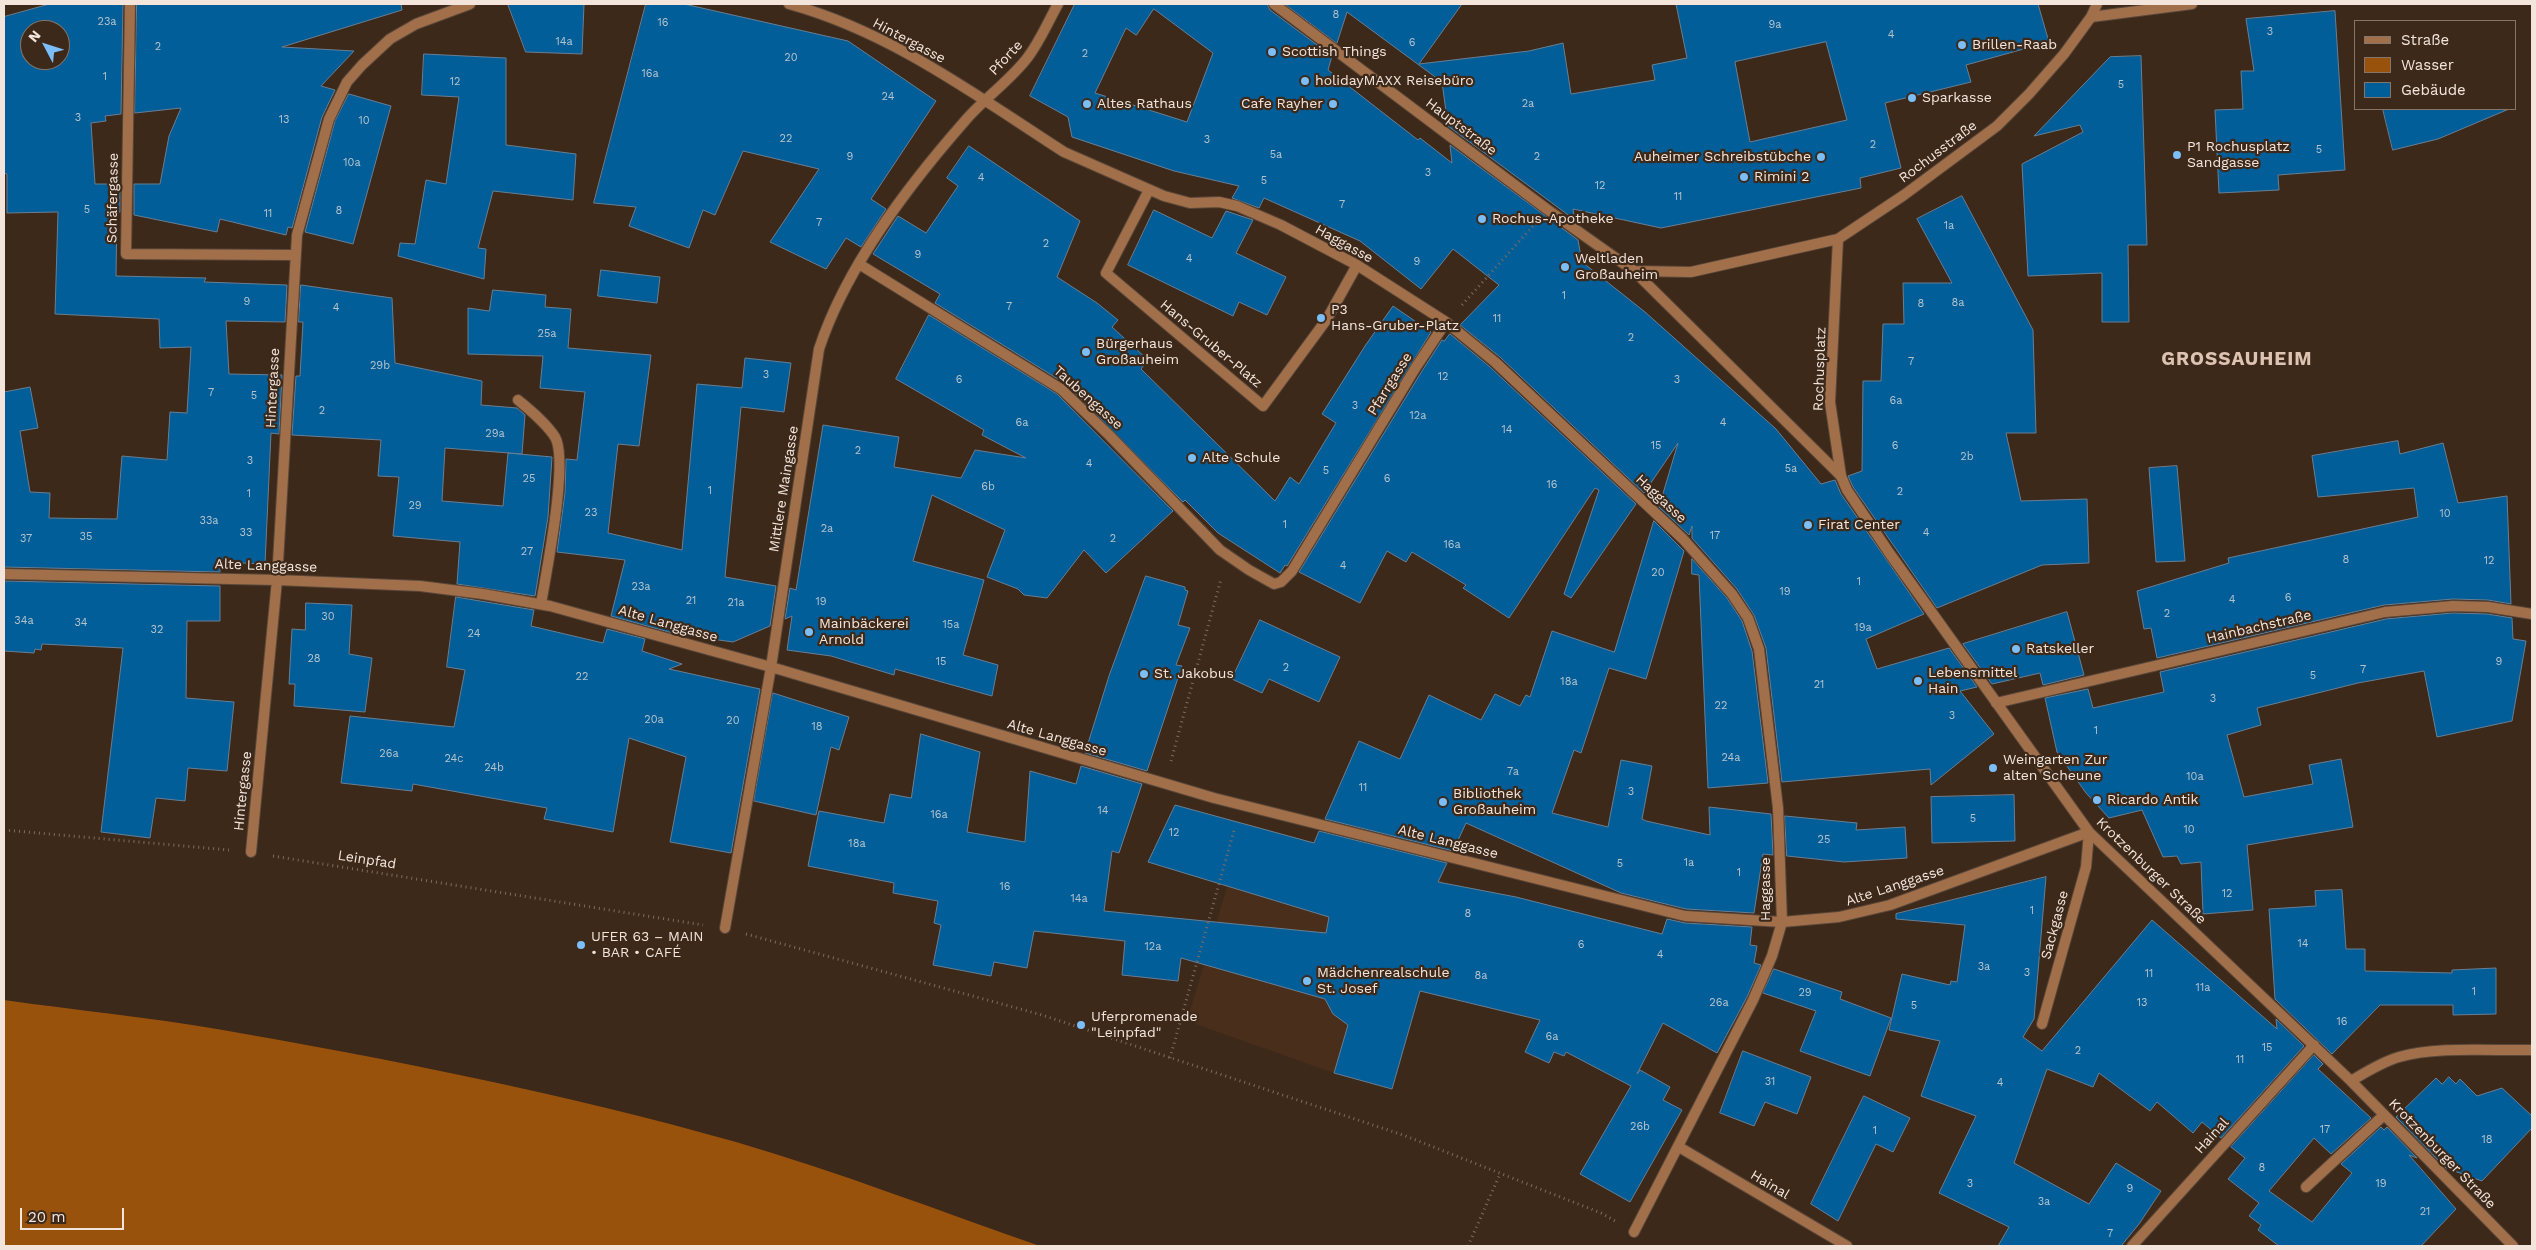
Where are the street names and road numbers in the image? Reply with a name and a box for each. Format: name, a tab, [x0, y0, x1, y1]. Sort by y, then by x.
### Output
street label: Hintergasse	[870, 15, 948, 67]
street label: Pforte	[986, 37, 1026, 79]
street label: Hauptstraße	[1422, 95, 1500, 159]
street label: Rochusstraße	[1896, 117, 1980, 187]
street label: Schäfergasse	[104, 153, 122, 243]
street label: Haggasse	[1312, 221, 1376, 267]
street label: Hans-Gruber-Platz	[1156, 296, 1266, 392]
street label: Rochusplatz	[1810, 327, 1830, 411]
street label: Hintergasse	[263, 348, 283, 428]
street label: Pfarrgasse	[1364, 350, 1416, 418]
street label: Taubengasse	[1050, 363, 1126, 433]
street label: Mittlere Maingasse	[766, 425, 802, 553]
street label: Haggasse	[1632, 471, 1690, 527]
street label: Alte Langgasse	[214, 556, 318, 576]
street label: Alte Langgasse	[616, 602, 720, 646]
street label: Hainbachstraße	[2205, 607, 2313, 647]
street label: Alte Langgasse	[1005, 716, 1109, 760]
street label: Hintergasse	[230, 750, 256, 832]
street label: Krotzenburger Straße	[2092, 814, 2210, 928]
street label: Alte Langgasse	[1396, 821, 1500, 863]
street label: Leinpfad	[337, 847, 397, 873]
street label: Haggasse	[1758, 857, 1774, 921]
street label: Alte Langgasse	[1844, 862, 1946, 910]
street label: Sackgasse	[2038, 889, 2072, 961]
street label: Krotzenburger Straße	[2385, 1095, 2499, 1213]
street label: Hainal	[2191, 1115, 2233, 1157]
street label: Hainal	[1747, 1167, 1793, 1203]

